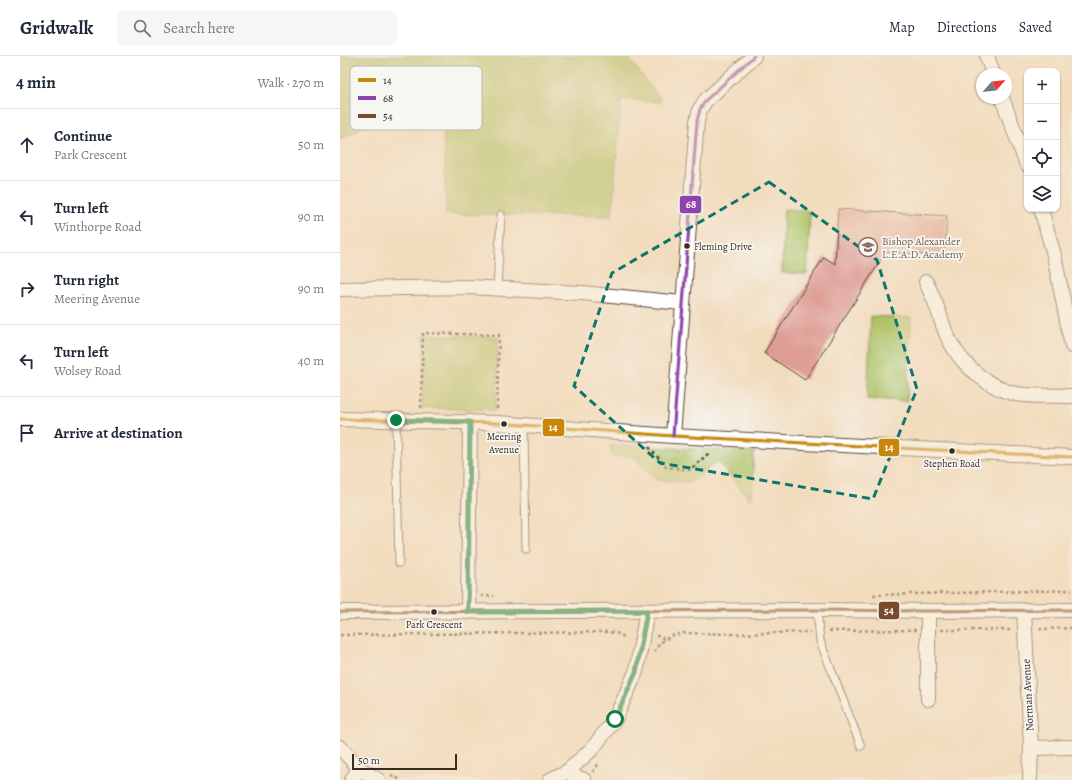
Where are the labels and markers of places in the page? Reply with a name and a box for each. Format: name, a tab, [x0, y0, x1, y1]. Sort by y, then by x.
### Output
place label: Bishop Alexander L.E.A.D. Academy	[882, 234, 964, 262]
school or university icon: Bishop Alexander L.E.A.D. Academy	[857, 236, 879, 258]
place label: Fleming Drive	[694, 240, 753, 253]
marker: Fleming Drive	[682, 241, 692, 251]
marker: Meering Avenue	[499, 419, 509, 429]
place label: Meering Avenue	[487, 430, 521, 456]
marker: Stephen Road	[947, 446, 957, 456]
place label: Stephen Road	[924, 457, 981, 471]
marker: Park Crescent	[429, 607, 439, 617]
place label: Park Crescent	[406, 618, 463, 631]

